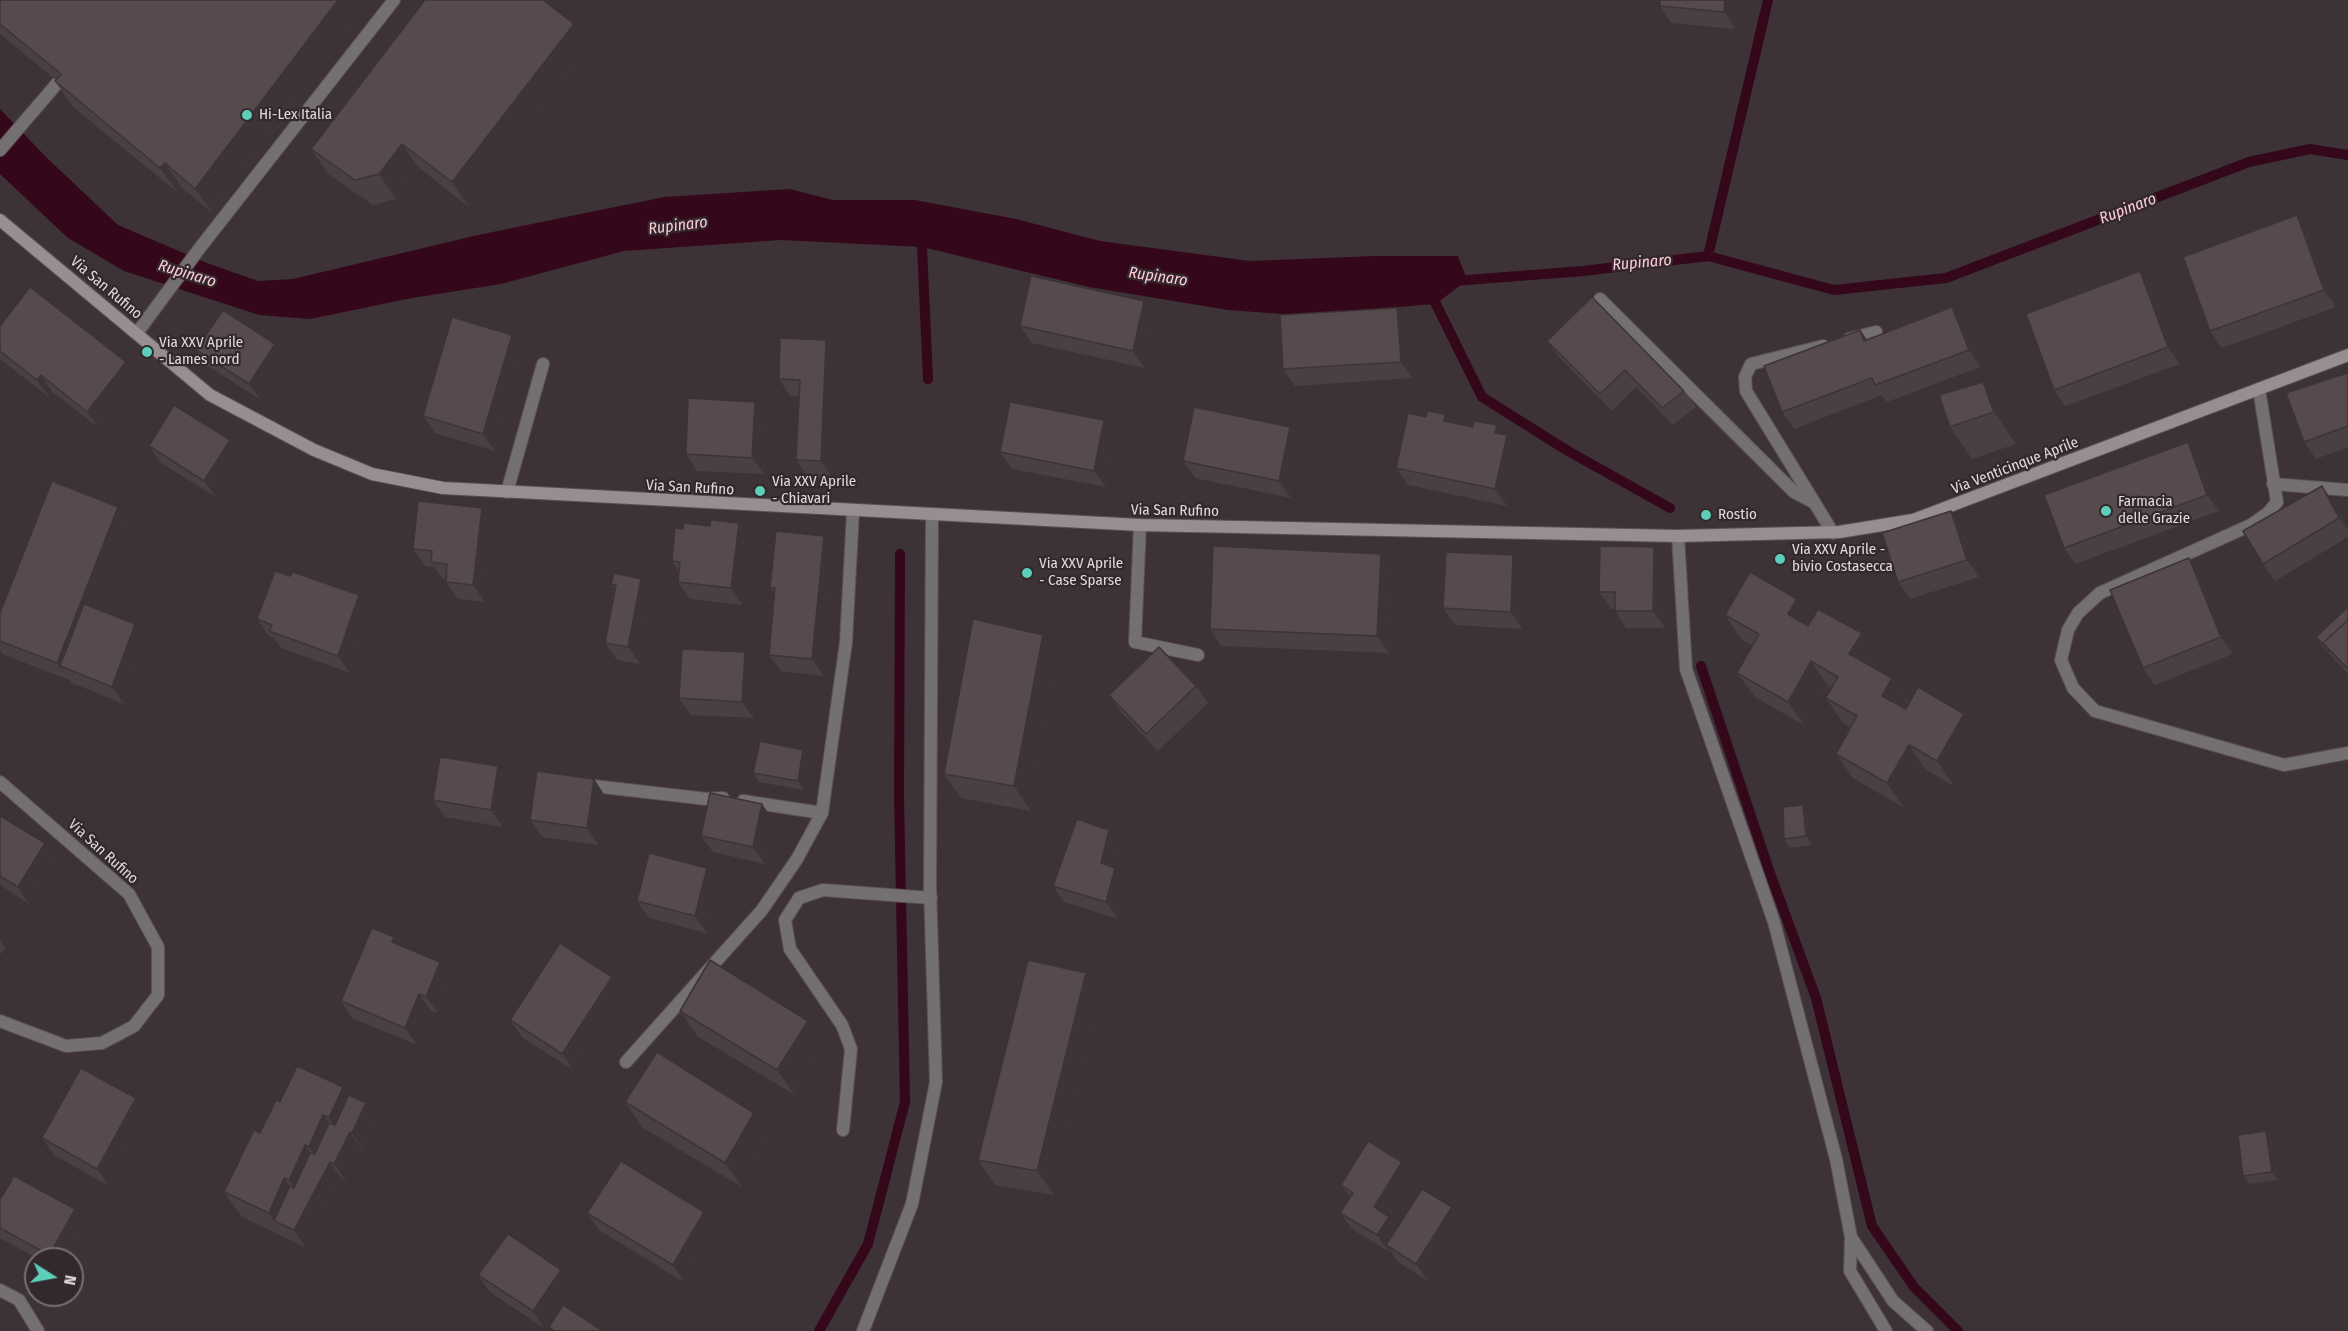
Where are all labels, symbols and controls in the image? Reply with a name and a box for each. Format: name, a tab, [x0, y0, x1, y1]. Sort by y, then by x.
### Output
place label: Hi-Lex Italia	[259, 106, 332, 124]
marker: Hi-Lex Italia	[240, 108, 254, 122]
water label: Rupinaro	[2097, 189, 2159, 229]
water label: Rupinaro	[647, 213, 709, 239]
water label: Rupinaro	[1612, 251, 1672, 275]
street label: Via San Rufino	[66, 253, 146, 323]
water label: Rupinaro	[156, 256, 218, 292]
water label: Rupinaro	[1127, 263, 1189, 291]
place label: Via XXV Aprile - Lames nord	[159, 334, 243, 369]
marker: Via XXV Aprile - Lames nord	[140, 345, 154, 359]
street label: Via Venticinque Aprile	[1949, 433, 2081, 499]
place label: Via XXV Aprile - Chiavari	[772, 473, 856, 508]
street label: Via San Rufino	[646, 477, 734, 499]
marker: Via XXV Aprile - Chiavari	[753, 484, 767, 498]
place label: Farmacia delle Grazie	[2118, 493, 2190, 528]
street label: Via San Rufino	[1131, 501, 1219, 521]
marker: Farmacia delle Grazie	[2099, 504, 2113, 518]
place label: Rostio	[1718, 506, 1757, 524]
marker: Rostio	[1699, 508, 1713, 522]
place label: Via XXV Aprile - bivio Costasecca	[1792, 541, 1893, 576]
marker: Via XXV Aprile - bivio Costasecca	[1773, 552, 1787, 566]
place label: Via XXV Aprile - Case Sparse	[1039, 555, 1123, 590]
marker: Via XXV Aprile - Case Sparse	[1020, 566, 1034, 580]
street label: Via San Rufino	[64, 816, 142, 888]
north arrow	[24, 1247, 84, 1307]
text: N	[60, 1274, 80, 1287]

